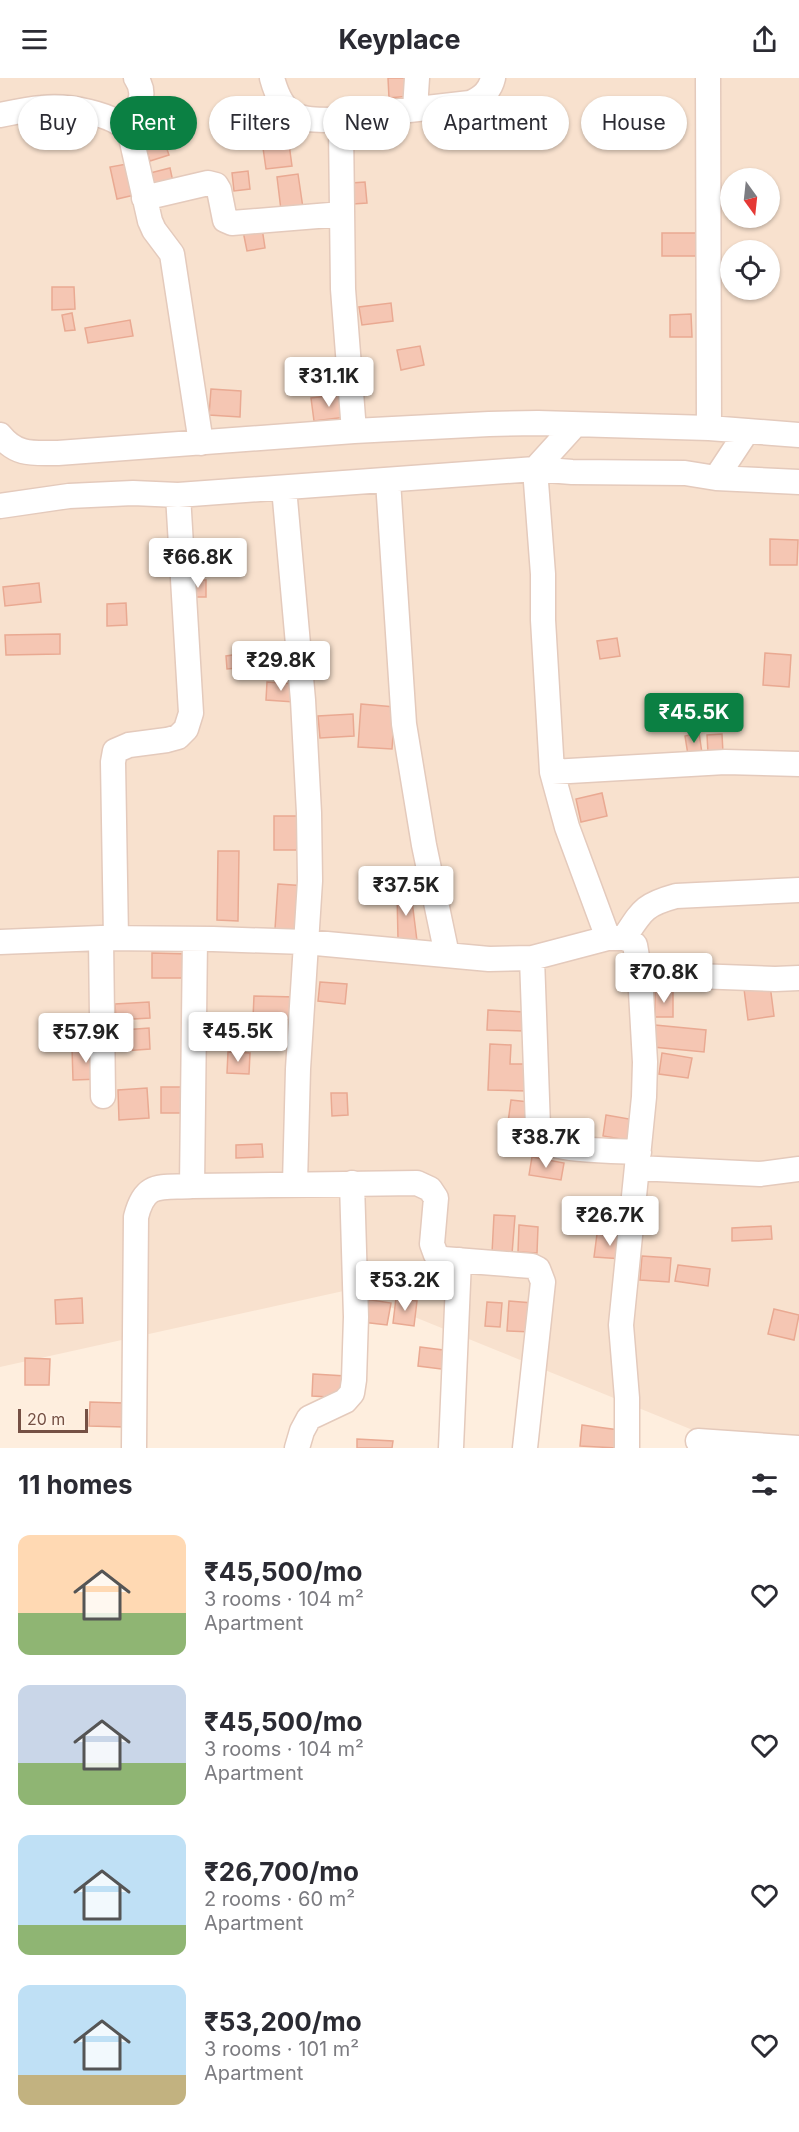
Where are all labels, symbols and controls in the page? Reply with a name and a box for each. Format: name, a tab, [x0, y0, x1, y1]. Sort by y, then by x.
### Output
icon: menu	[18, 23, 51, 56]
text: Keyplace	[338, 23, 461, 56]
icon: share	[748, 23, 781, 56]
chip: Buy	[18, 96, 98, 150]
chip: Rent	[110, 96, 197, 150]
chip: Filters	[209, 96, 311, 150]
chip: New	[323, 96, 410, 150]
chip: Apartment	[422, 96, 569, 150]
chip: House	[581, 96, 687, 150]
north arrow	[720, 168, 780, 228]
map controls	[720, 168, 780, 300]
button: locate	[720, 240, 780, 300]
pin: ₹31.1K	[280, 357, 378, 408]
text: ₹31.1K	[299, 364, 359, 388]
pin: ₹66.8K	[149, 538, 247, 589]
text: ₹66.8K	[163, 545, 233, 569]
pin: ₹29.8K	[232, 641, 330, 692]
text: ₹29.8K	[246, 648, 316, 672]
pin: ₹45.5K	[645, 693, 743, 744]
text: ₹45.5K	[659, 700, 730, 724]
pin: ₹37.5K	[357, 866, 455, 917]
text: ₹37.5K	[372, 873, 440, 897]
pin: ₹70.8K	[615, 953, 713, 1004]
text: ₹70.8K	[629, 960, 699, 984]
pin: ₹45.5K	[189, 1012, 287, 1063]
pin: ₹57.9K	[37, 1013, 135, 1064]
text: ₹45.5K	[203, 1019, 274, 1043]
text: ₹57.9K	[52, 1020, 120, 1044]
pin: ₹38.7K	[497, 1118, 595, 1169]
text: ₹38.7K	[511, 1125, 581, 1149]
pin: ₹26.7K	[561, 1196, 659, 1247]
text: ₹26.7K	[576, 1203, 644, 1227]
pin: ₹53.2K	[356, 1261, 454, 1312]
text: ₹53.2K	[370, 1268, 440, 1292]
scale bar	[18, 1406, 88, 1434]
text: 20 m	[27, 1409, 65, 1429]
icon: filters	[748, 1468, 781, 1501]
text: 11 homes	[18, 1469, 133, 1500]
text: ₹45,500/mo	[204, 1556, 362, 1587]
icon: home	[66, 1559, 138, 1631]
icon: heart	[748, 1579, 781, 1612]
text: 3 rooms · 104 m²	[204, 1587, 364, 1611]
text: Apartment	[204, 1611, 303, 1635]
text: ₹45,500/mo	[204, 1706, 362, 1737]
icon: home	[66, 1709, 138, 1781]
icon: heart	[748, 1729, 781, 1762]
text: 3 rooms · 104 m²	[204, 1737, 364, 1761]
text: Apartment	[204, 1761, 303, 1785]
text: ₹26,700/mo	[204, 1856, 359, 1887]
icon: home	[66, 1859, 138, 1931]
icon: heart	[748, 1879, 781, 1912]
text: 2 rooms · 60 m²	[204, 1887, 355, 1911]
text: Apartment	[204, 1911, 303, 1935]
text: ₹53,200/mo	[204, 2006, 362, 2037]
icon: home	[66, 2009, 138, 2081]
icon: heart	[748, 2029, 781, 2062]
text: 3 rooms · 101 m²	[204, 2037, 359, 2061]
text: Apartment	[204, 2061, 303, 2085]

